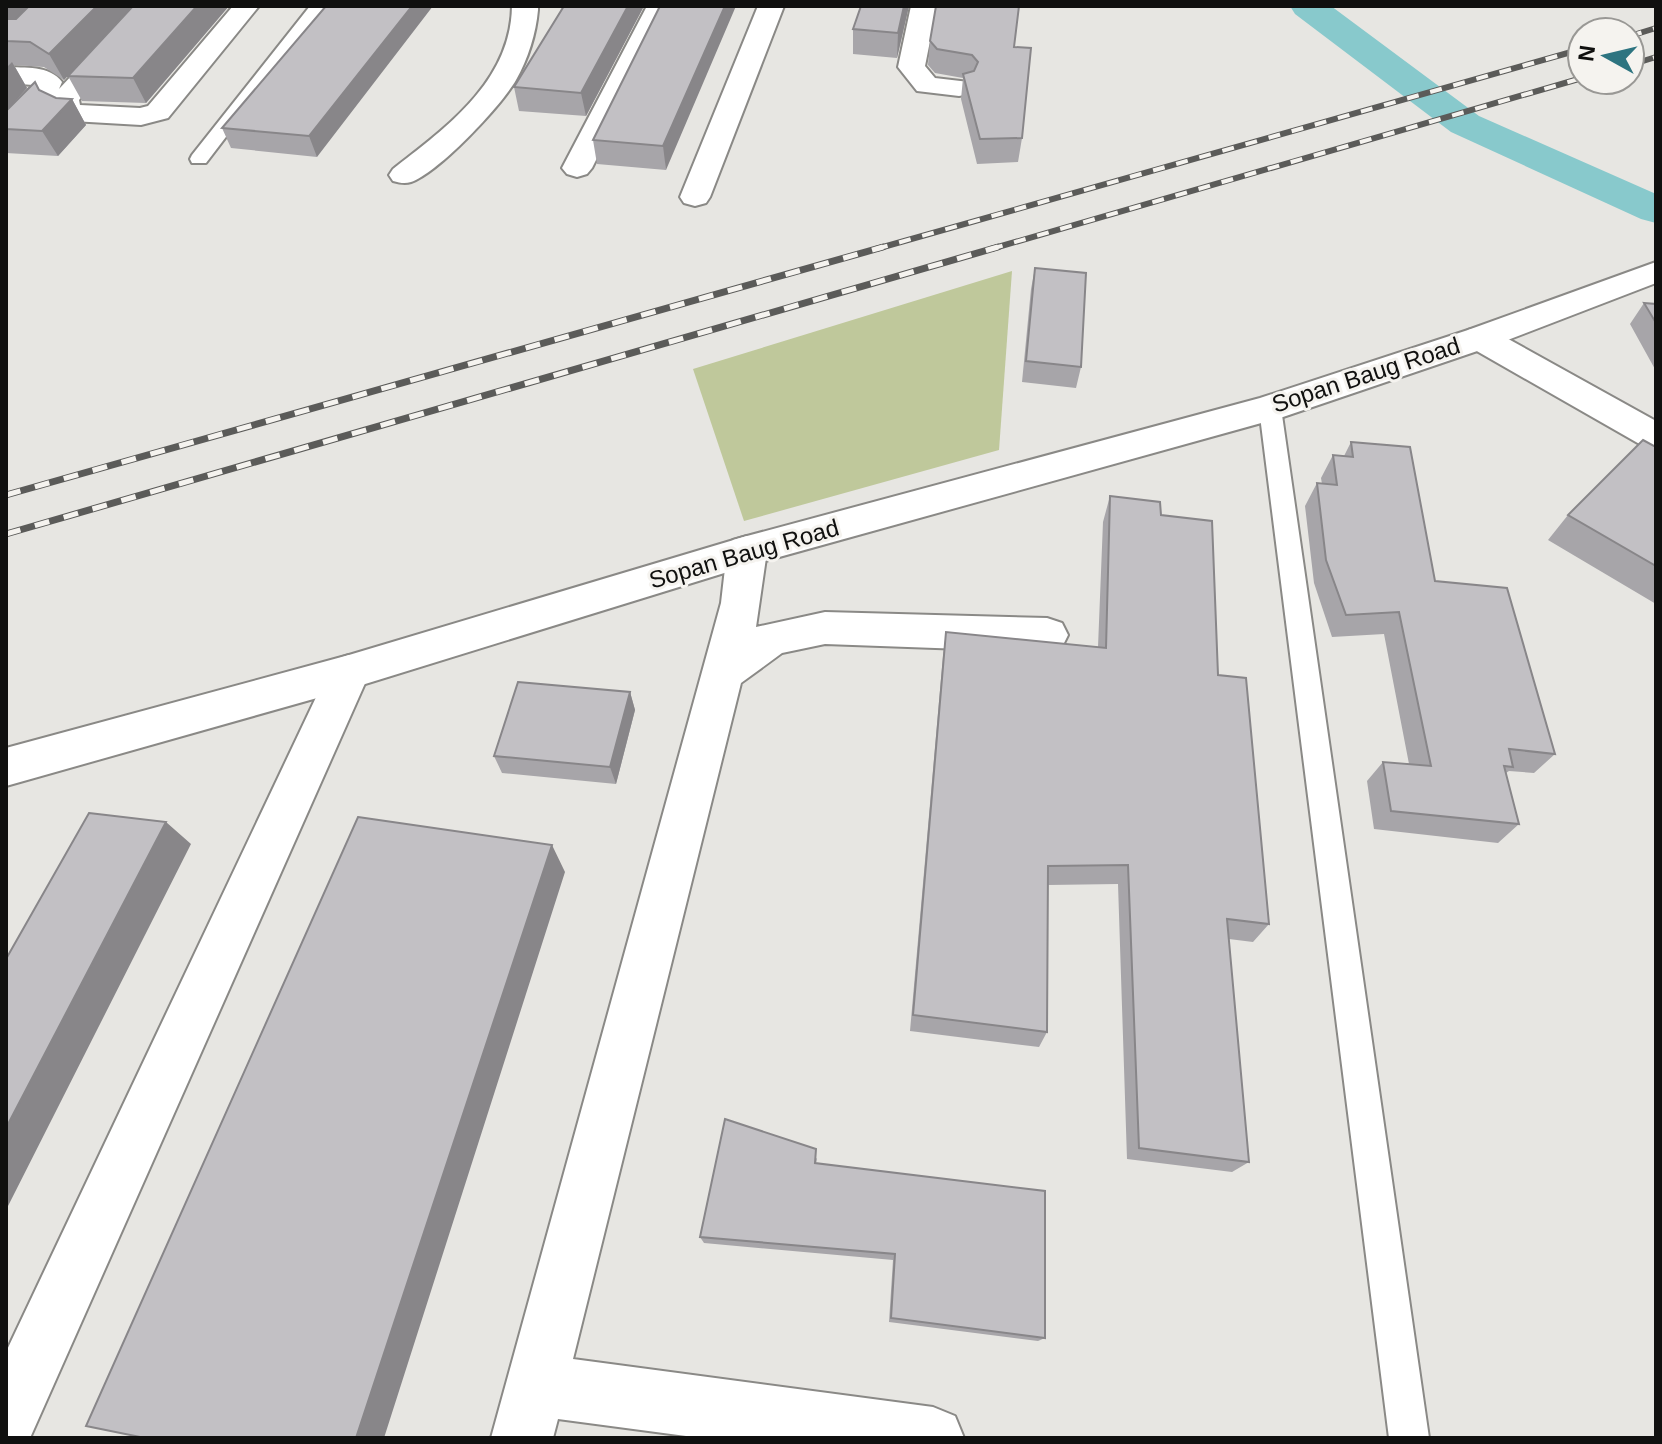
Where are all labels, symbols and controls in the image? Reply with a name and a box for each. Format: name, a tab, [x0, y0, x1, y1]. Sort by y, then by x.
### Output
north arrow	[1566, 16, 1646, 96]
text: N	[1573, 44, 1600, 63]
street label: Sopan Baug Road	[1268, 331, 1463, 418]
street label: Sopan Baug Road	[646, 514, 842, 594]

